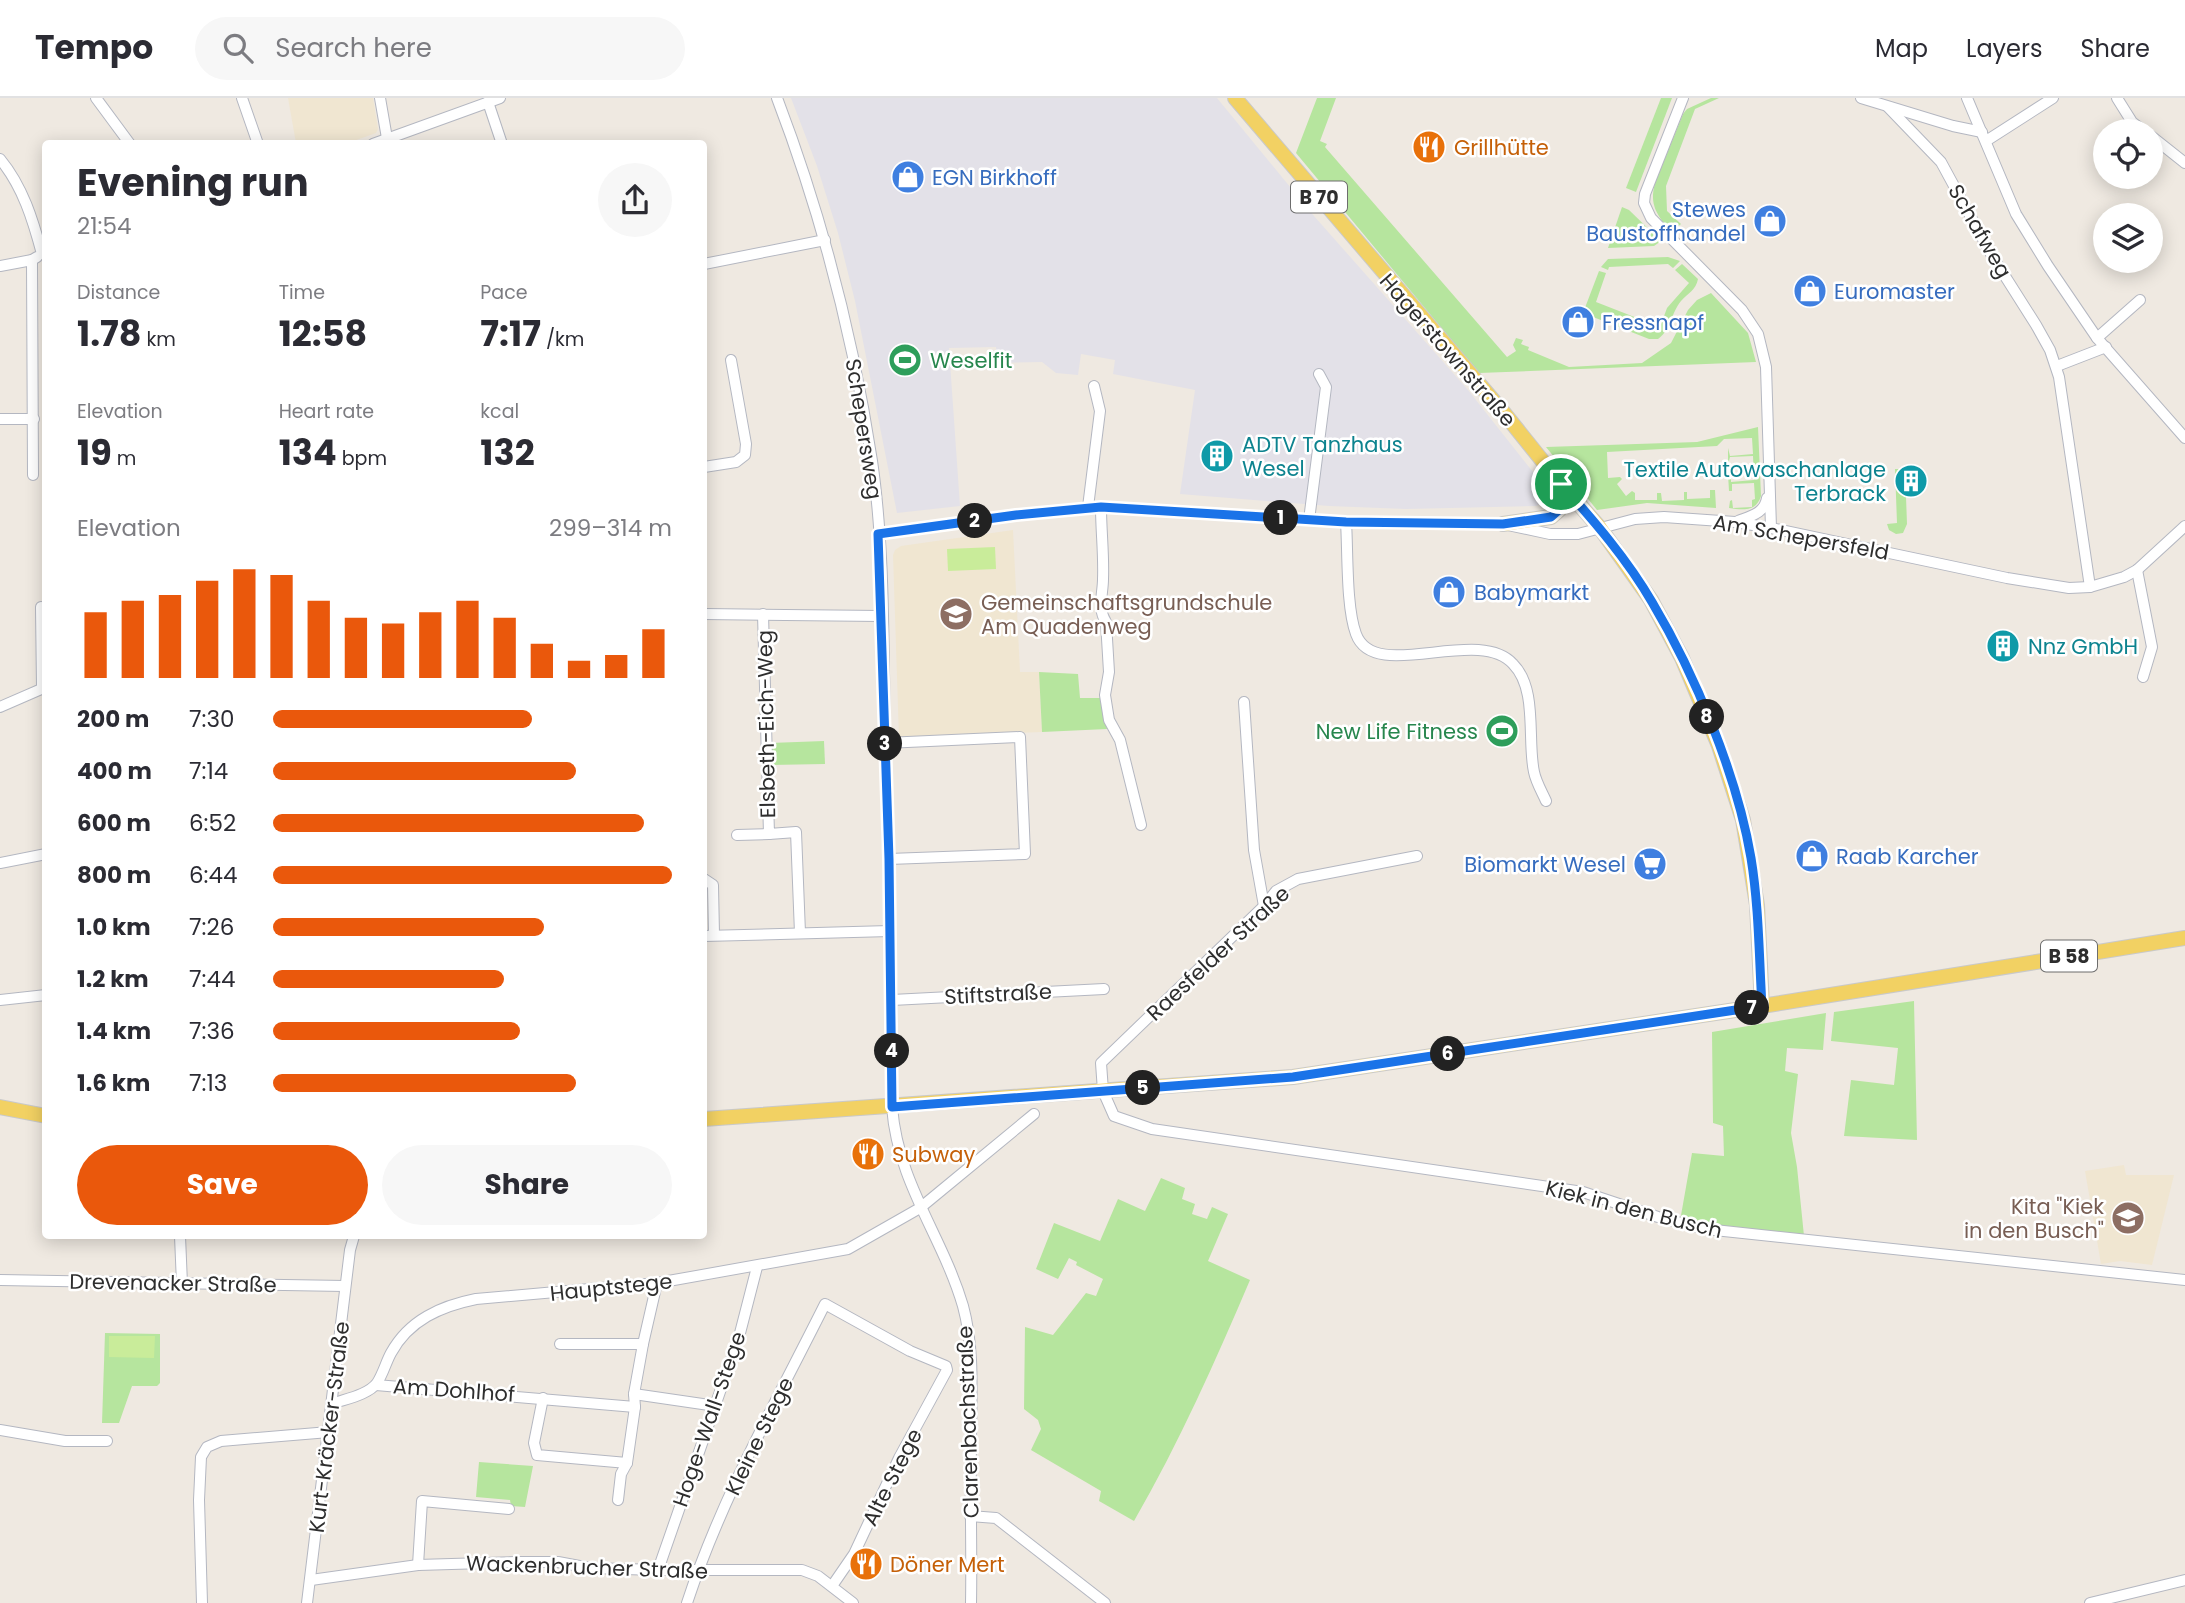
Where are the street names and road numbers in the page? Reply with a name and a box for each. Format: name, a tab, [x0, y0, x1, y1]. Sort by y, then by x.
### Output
street label: Schafweg	[1941, 179, 2019, 283]
road number: B 70	[1291, 181, 1347, 212]
street label: Hagerstownstraße	[1373, 267, 1523, 433]
street label: Schepersweg	[839, 357, 889, 501]
street label: Am Schepersfeld	[1711, 507, 1891, 567]
street label: Elsbeth-Eich-Weg	[750, 630, 782, 818]
street label: Raesfelder Straße	[1140, 879, 1296, 1027]
road number: B 58	[2041, 940, 2097, 972]
street label: Stiftstraße	[943, 977, 1053, 1011]
street label: Kiek in den Busch	[1543, 1173, 1725, 1245]
street label: Hauptstege	[548, 1266, 674, 1308]
street label: Drevenacker Straße	[69, 1267, 277, 1299]
street label: Kurt-Kräcker-Straße	[302, 1320, 356, 1534]
street label: Clarenbachstraße	[950, 1325, 986, 1519]
street label: Hoge-Wall-Stege	[665, 1327, 753, 1511]
street label: Am Dohlhof	[392, 1371, 516, 1409]
street label: Kleine Stege	[718, 1372, 800, 1500]
street label: Alte Stege	[855, 1423, 929, 1531]
street label: Wackenbrucher Straße	[465, 1548, 709, 1586]

